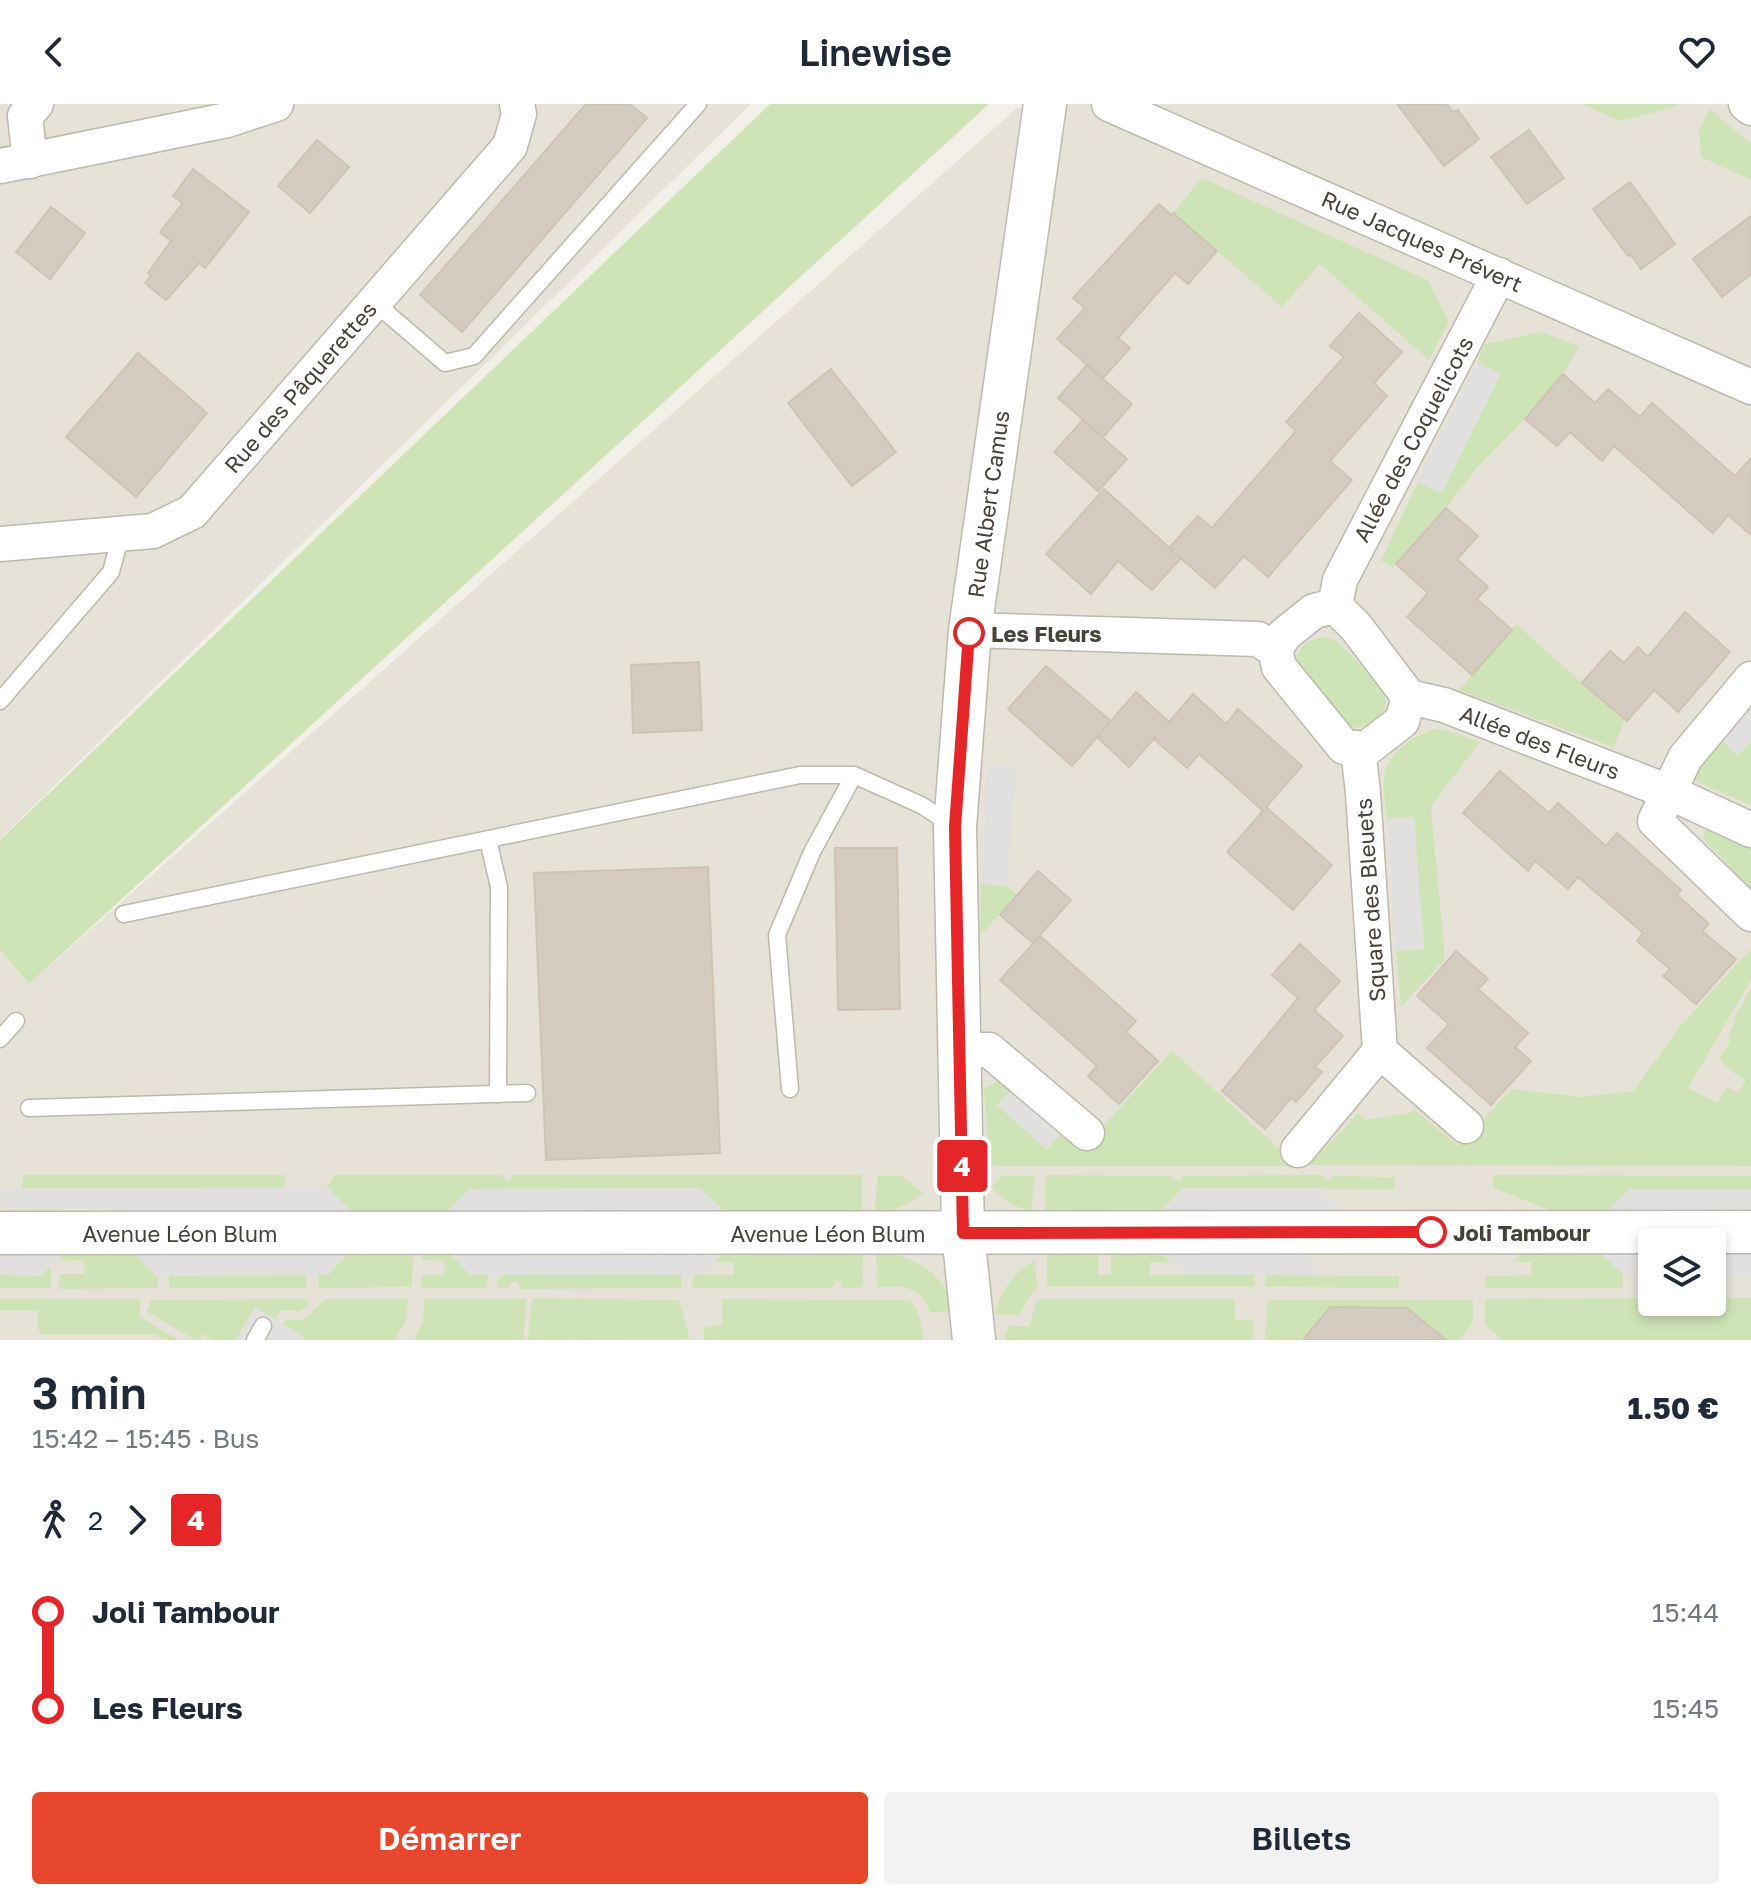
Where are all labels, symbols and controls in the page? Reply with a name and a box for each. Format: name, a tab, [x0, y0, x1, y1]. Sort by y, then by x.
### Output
icon: back	[32, 30, 76, 74]
icon: heart	[1675, 30, 1719, 74]
text: Linewise	[799, 31, 952, 74]
street label: Rue Jacques Prévert	[1317, 185, 1527, 297]
street label: Rue des Pâquerettes	[218, 296, 382, 478]
street label: Allée des Coquelicots	[1347, 332, 1479, 546]
street label: Rue Albert Camus	[961, 409, 1015, 599]
marker: Les Fleurs	[954, 618, 984, 648]
place label: Les Fleurs	[991, 620, 1102, 647]
street label: Allée des Fleurs	[1456, 699, 1624, 785]
street label: Square des Bleuets	[1349, 797, 1391, 1003]
line badge: 4	[936, 1140, 988, 1192]
text: 4	[953, 1149, 971, 1182]
marker: Joli Tambour	[1416, 1217, 1446, 1247]
place label: Joli Tambour	[1453, 1219, 1591, 1246]
street label: Avenue Léon Blum	[82, 1220, 278, 1247]
street label: Avenue Léon Blum	[730, 1220, 926, 1247]
map controls	[1638, 1228, 1726, 1316]
button: layers	[1638, 1228, 1726, 1316]
text: 3 min	[32, 1366, 147, 1419]
text: 1.50 €	[1628, 1390, 1719, 1426]
text: 15:42 – 15:45 · Bus	[32, 1423, 259, 1454]
icon: walk	[32, 1498, 76, 1542]
icon: forward	[115, 1498, 159, 1542]
text: 4	[187, 1503, 205, 1536]
text: 2	[88, 1505, 103, 1536]
text: Joli Tambour	[92, 1594, 280, 1630]
text: 15:44	[1652, 1597, 1719, 1628]
text: Les Fleurs	[92, 1690, 243, 1726]
text: 15:45	[1653, 1693, 1719, 1724]
button: Démarrer	[32, 1792, 868, 1884]
button: Billets	[884, 1792, 1719, 1884]

